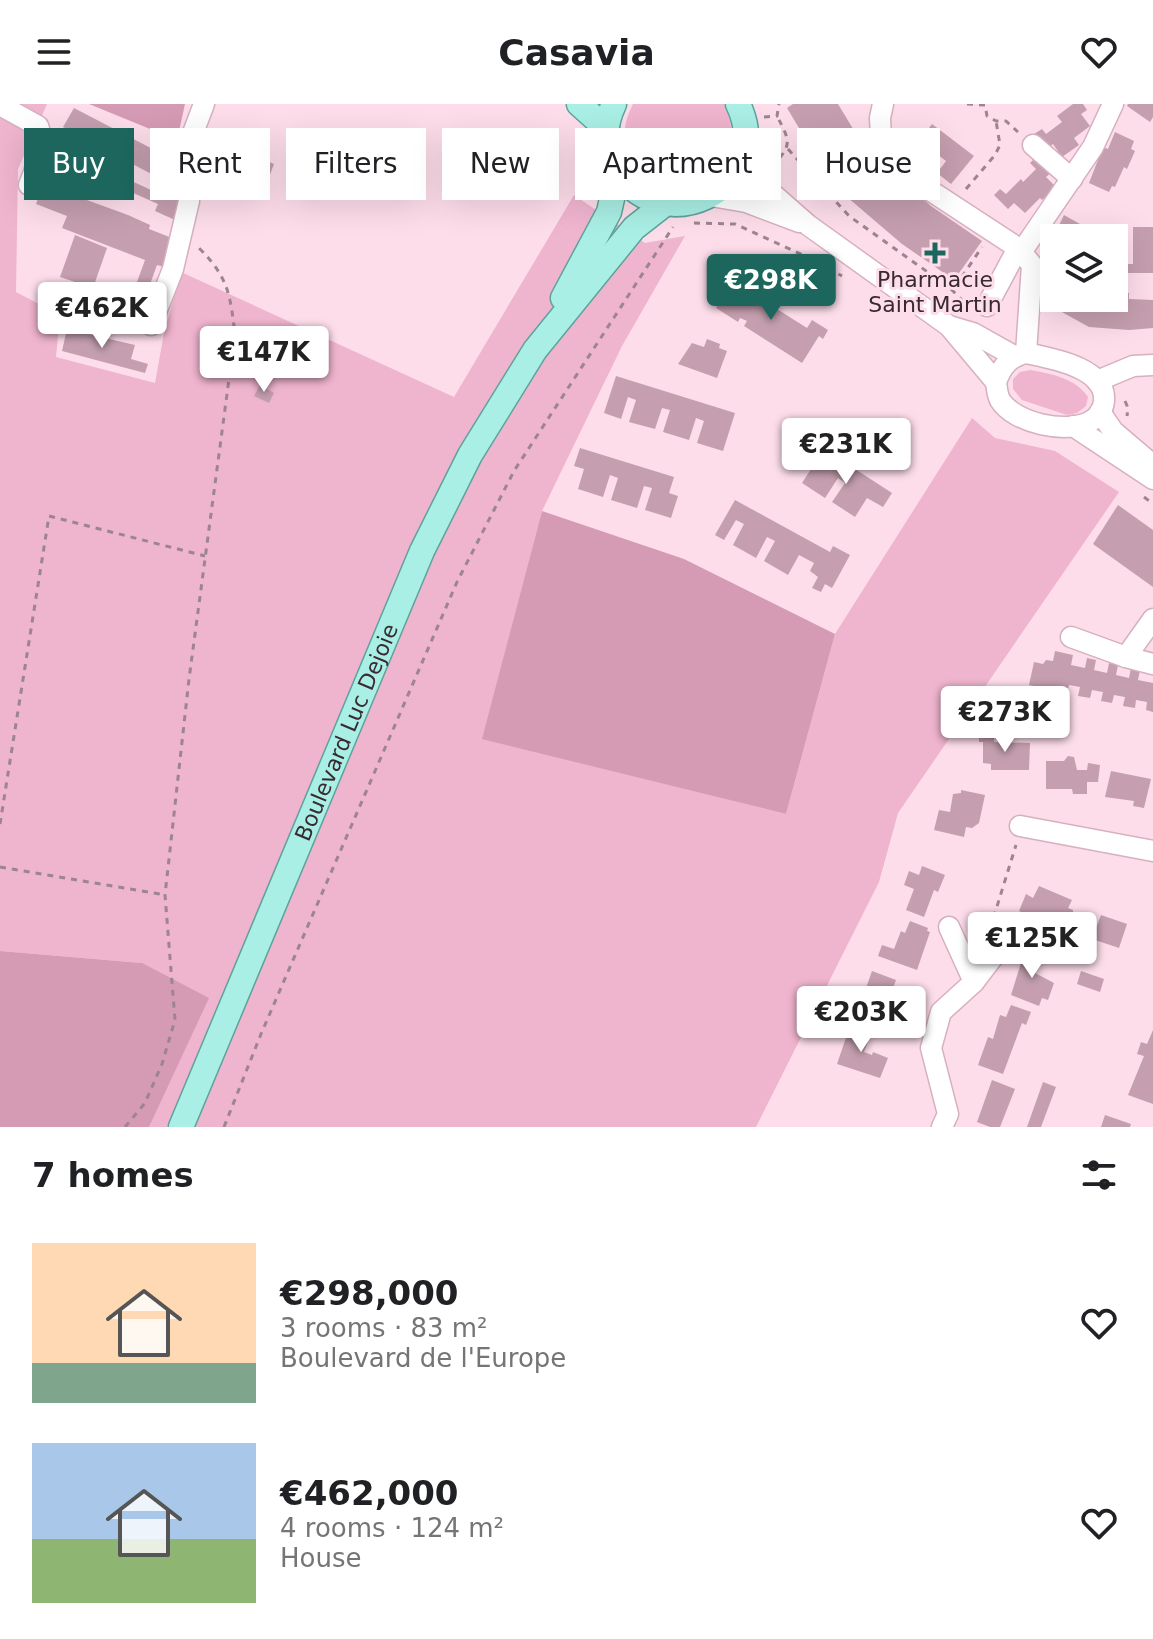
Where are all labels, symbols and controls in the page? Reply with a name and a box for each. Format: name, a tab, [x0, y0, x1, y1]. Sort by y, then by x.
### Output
icon: menu	[32, 30, 76, 74]
icon: heart	[1077, 30, 1121, 74]
text: Casavia	[498, 32, 655, 73]
chip: Buy	[24, 128, 134, 200]
chip: Rent	[150, 128, 270, 200]
chip: Filters	[286, 128, 426, 200]
chip: New	[442, 128, 559, 200]
chip: Apartment	[575, 128, 781, 200]
chip: House	[797, 128, 940, 200]
map controls	[1040, 224, 1128, 312]
button: layers	[1040, 224, 1128, 312]
marker: Pharmacie Saint Martin	[926, 244, 944, 262]
pin: €298K	[715, 254, 827, 322]
text: €298K	[725, 265, 817, 295]
place label: Pharmacie Saint Martin	[868, 267, 1002, 317]
pin: €462K	[46, 282, 158, 350]
text: €462K	[56, 293, 148, 323]
pin: €147K	[208, 326, 320, 394]
text: €147K	[218, 337, 310, 367]
pin: €231K	[790, 418, 902, 486]
text: €231K	[800, 429, 892, 459]
street label: Boulevard Luc Dejoie	[290, 620, 403, 844]
pin: €273K	[949, 686, 1061, 754]
text: €273K	[959, 697, 1051, 727]
pin: €125K	[976, 912, 1088, 980]
text: €125K	[986, 923, 1078, 953]
pin: €203K	[805, 986, 917, 1054]
text: €203K	[815, 997, 907, 1027]
icon: filters	[1077, 1153, 1121, 1197]
text: 7 homes	[32, 1155, 194, 1195]
text: €298,000	[280, 1273, 459, 1313]
icon: home	[96, 1275, 192, 1371]
icon: heart	[1077, 1301, 1121, 1345]
text: 3 rooms · 83 m²	[280, 1313, 488, 1343]
text: Boulevard de l'Europe	[280, 1343, 566, 1373]
text: €462,000	[280, 1473, 459, 1513]
icon: home	[96, 1475, 192, 1571]
icon: heart	[1077, 1501, 1121, 1545]
text: 4 rooms · 124 m²	[280, 1513, 504, 1543]
text: House	[280, 1543, 361, 1573]

